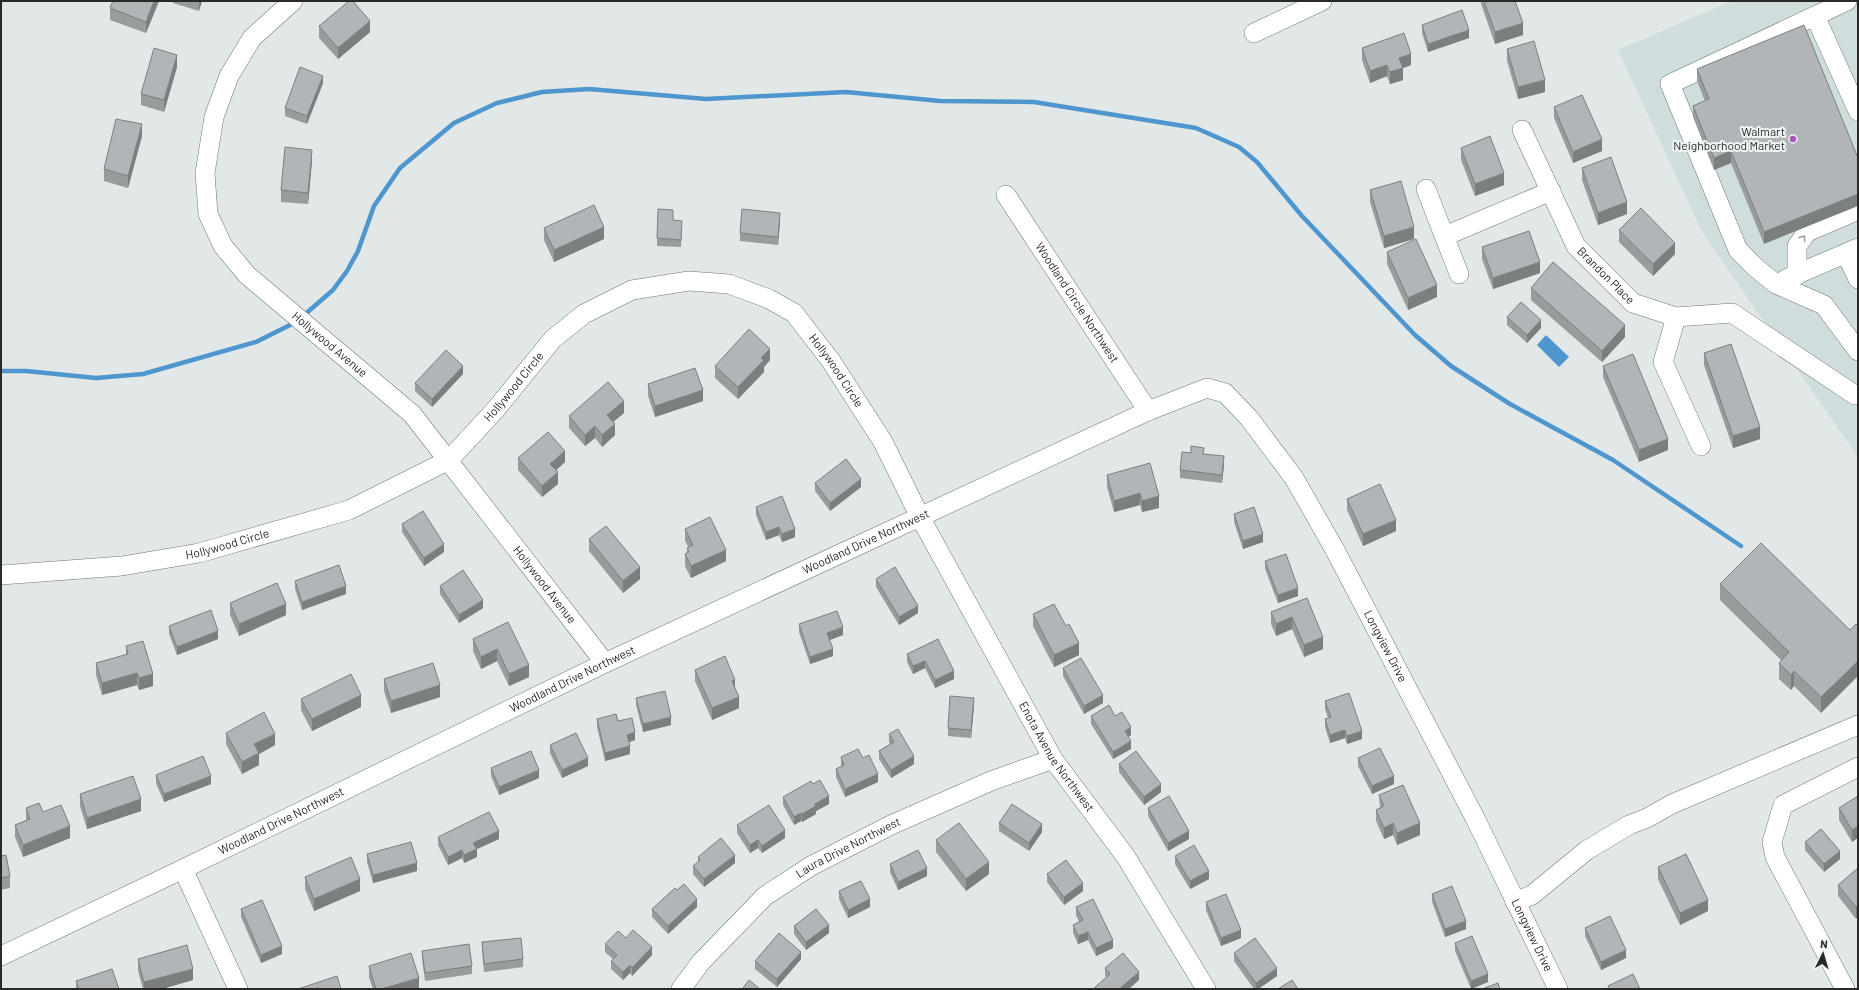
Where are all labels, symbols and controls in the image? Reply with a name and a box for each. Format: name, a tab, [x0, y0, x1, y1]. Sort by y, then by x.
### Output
place label: Walmart Neighborhood Market	[1673, 124, 1785, 152]
marker: Walmart Neighborhood Market	[1788, 134, 1798, 144]
one-way arrow	[1798, 235, 1806, 242]
street label: Woodland Circle Northwest	[1033, 239, 1122, 365]
street label: Brandon Place	[1575, 244, 1638, 307]
street label: Hollywood Avenue	[290, 308, 371, 379]
street label: Hollywood Circle	[807, 331, 867, 410]
street label: Hollywood Circle	[480, 349, 546, 424]
street label: Woodland Drive Northwest	[800, 506, 931, 576]
street label: Hollywood Circle	[184, 525, 270, 561]
street label: Hollywood Avenue	[511, 543, 580, 626]
street label: Longview Drive	[1362, 607, 1411, 684]
street label: Woodland Drive Northwest	[507, 642, 637, 715]
street label: Enota Avenue Northwest	[1017, 699, 1098, 814]
street label: Woodland Drive Northwest	[216, 784, 346, 857]
street label: Laura Drive Northwest	[793, 814, 902, 880]
street label: Longview Drive	[1509, 896, 1556, 973]
north arrow	[1803, 934, 1843, 974]
text: N	[1820, 937, 1828, 950]

